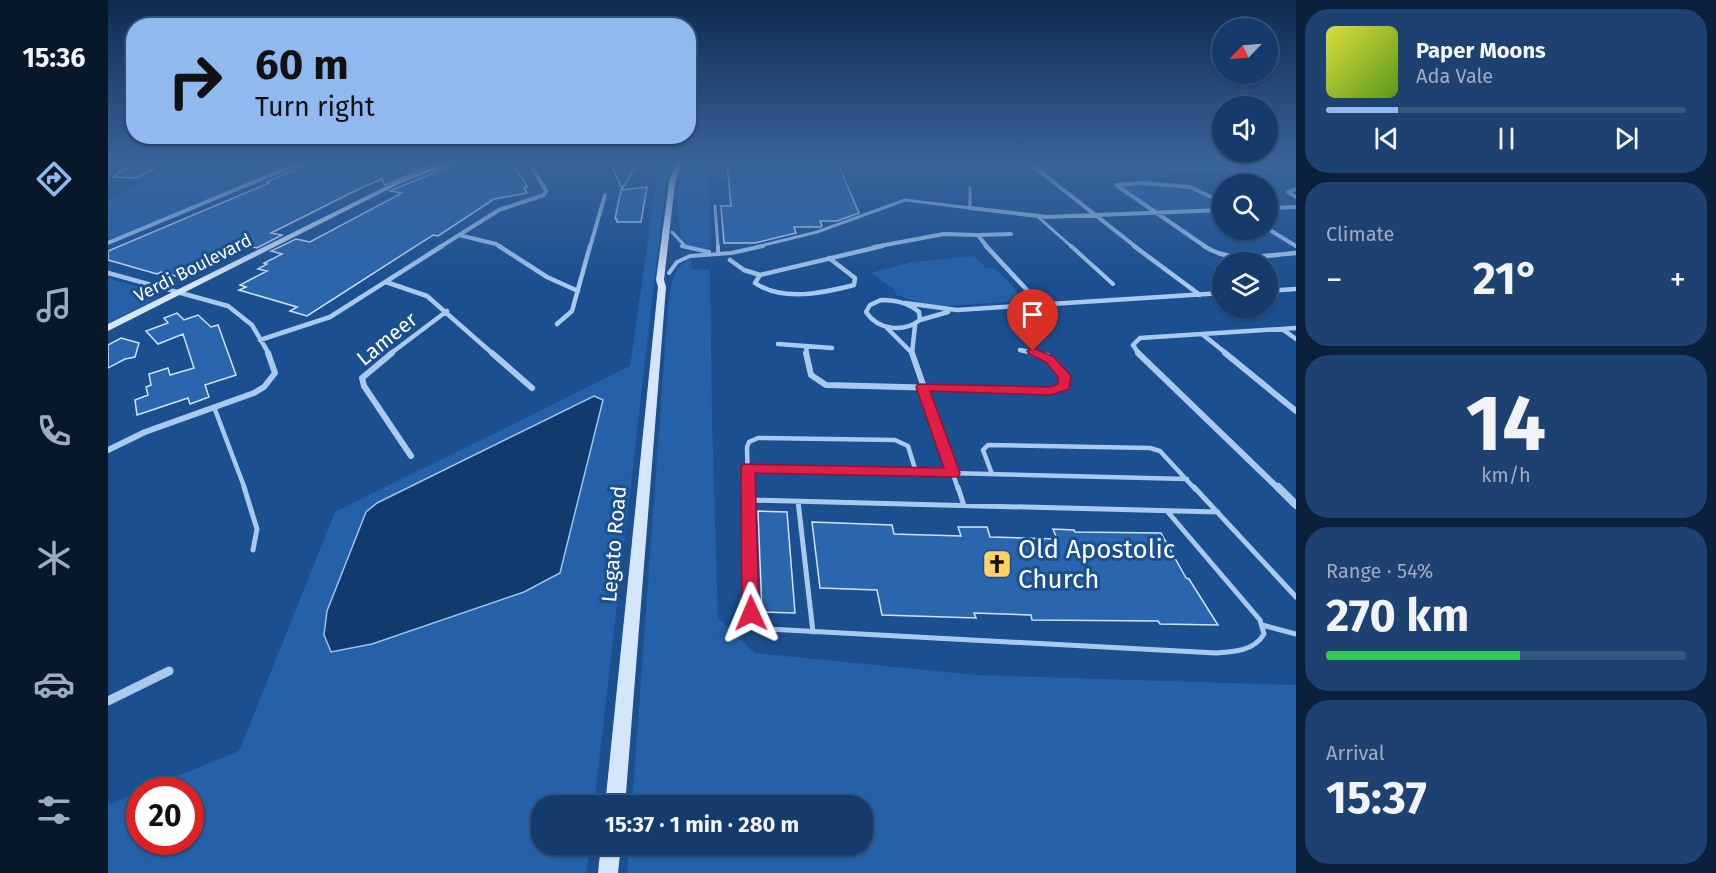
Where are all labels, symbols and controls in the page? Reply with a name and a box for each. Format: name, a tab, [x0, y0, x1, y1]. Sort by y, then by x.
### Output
north arrow	[1212, 18, 1278, 84]
map controls	[1212, 18, 1278, 318]
text: Paper Moons	[1416, 37, 1546, 64]
text: 60 m	[255, 40, 349, 90]
text: 15:36	[22, 42, 86, 74]
icon: right	[156, 42, 234, 120]
text: Ada Vale	[1416, 64, 1493, 88]
text: Turn right	[255, 91, 375, 123]
button: sound	[1212, 96, 1278, 162]
icon: previous	[1370, 122, 1403, 155]
icon: pause	[1490, 122, 1523, 155]
icon: next	[1610, 122, 1643, 155]
icon: directions	[33, 158, 75, 200]
button: search	[1212, 174, 1278, 240]
text: Climate	[1326, 222, 1394, 246]
street label: Verdi Boulevard	[131, 229, 255, 307]
button: layers	[1212, 252, 1278, 318]
text: 21°	[1473, 252, 1539, 306]
text: −	[1326, 260, 1343, 300]
text: +	[1670, 260, 1686, 300]
icon: music	[33, 284, 75, 326]
pin	[1007, 289, 1058, 351]
icon: arrive	[1016, 298, 1049, 331]
street label: Lameer	[351, 307, 423, 371]
text: 14	[1466, 377, 1546, 471]
icon: phone	[33, 410, 75, 452]
text: km/h	[1481, 463, 1531, 487]
street label: Legato Road	[596, 485, 632, 603]
place label: Old Apostolic Church	[1018, 534, 1175, 595]
icon: climate	[33, 537, 75, 579]
church icon: Old Apostolic Church	[981, 548, 1013, 580]
text: Range · 54%	[1326, 559, 1433, 583]
position arrow	[719, 581, 783, 645]
text: 270 km	[1326, 589, 1469, 643]
icon: car	[33, 663, 75, 705]
text: Arrival	[1326, 741, 1385, 765]
text: 15:37	[1326, 771, 1427, 825]
speed limit sign: 20	[126, 777, 204, 855]
icon: filters	[33, 789, 75, 831]
text: 15:37 · 1 min · 280 m	[605, 811, 799, 838]

